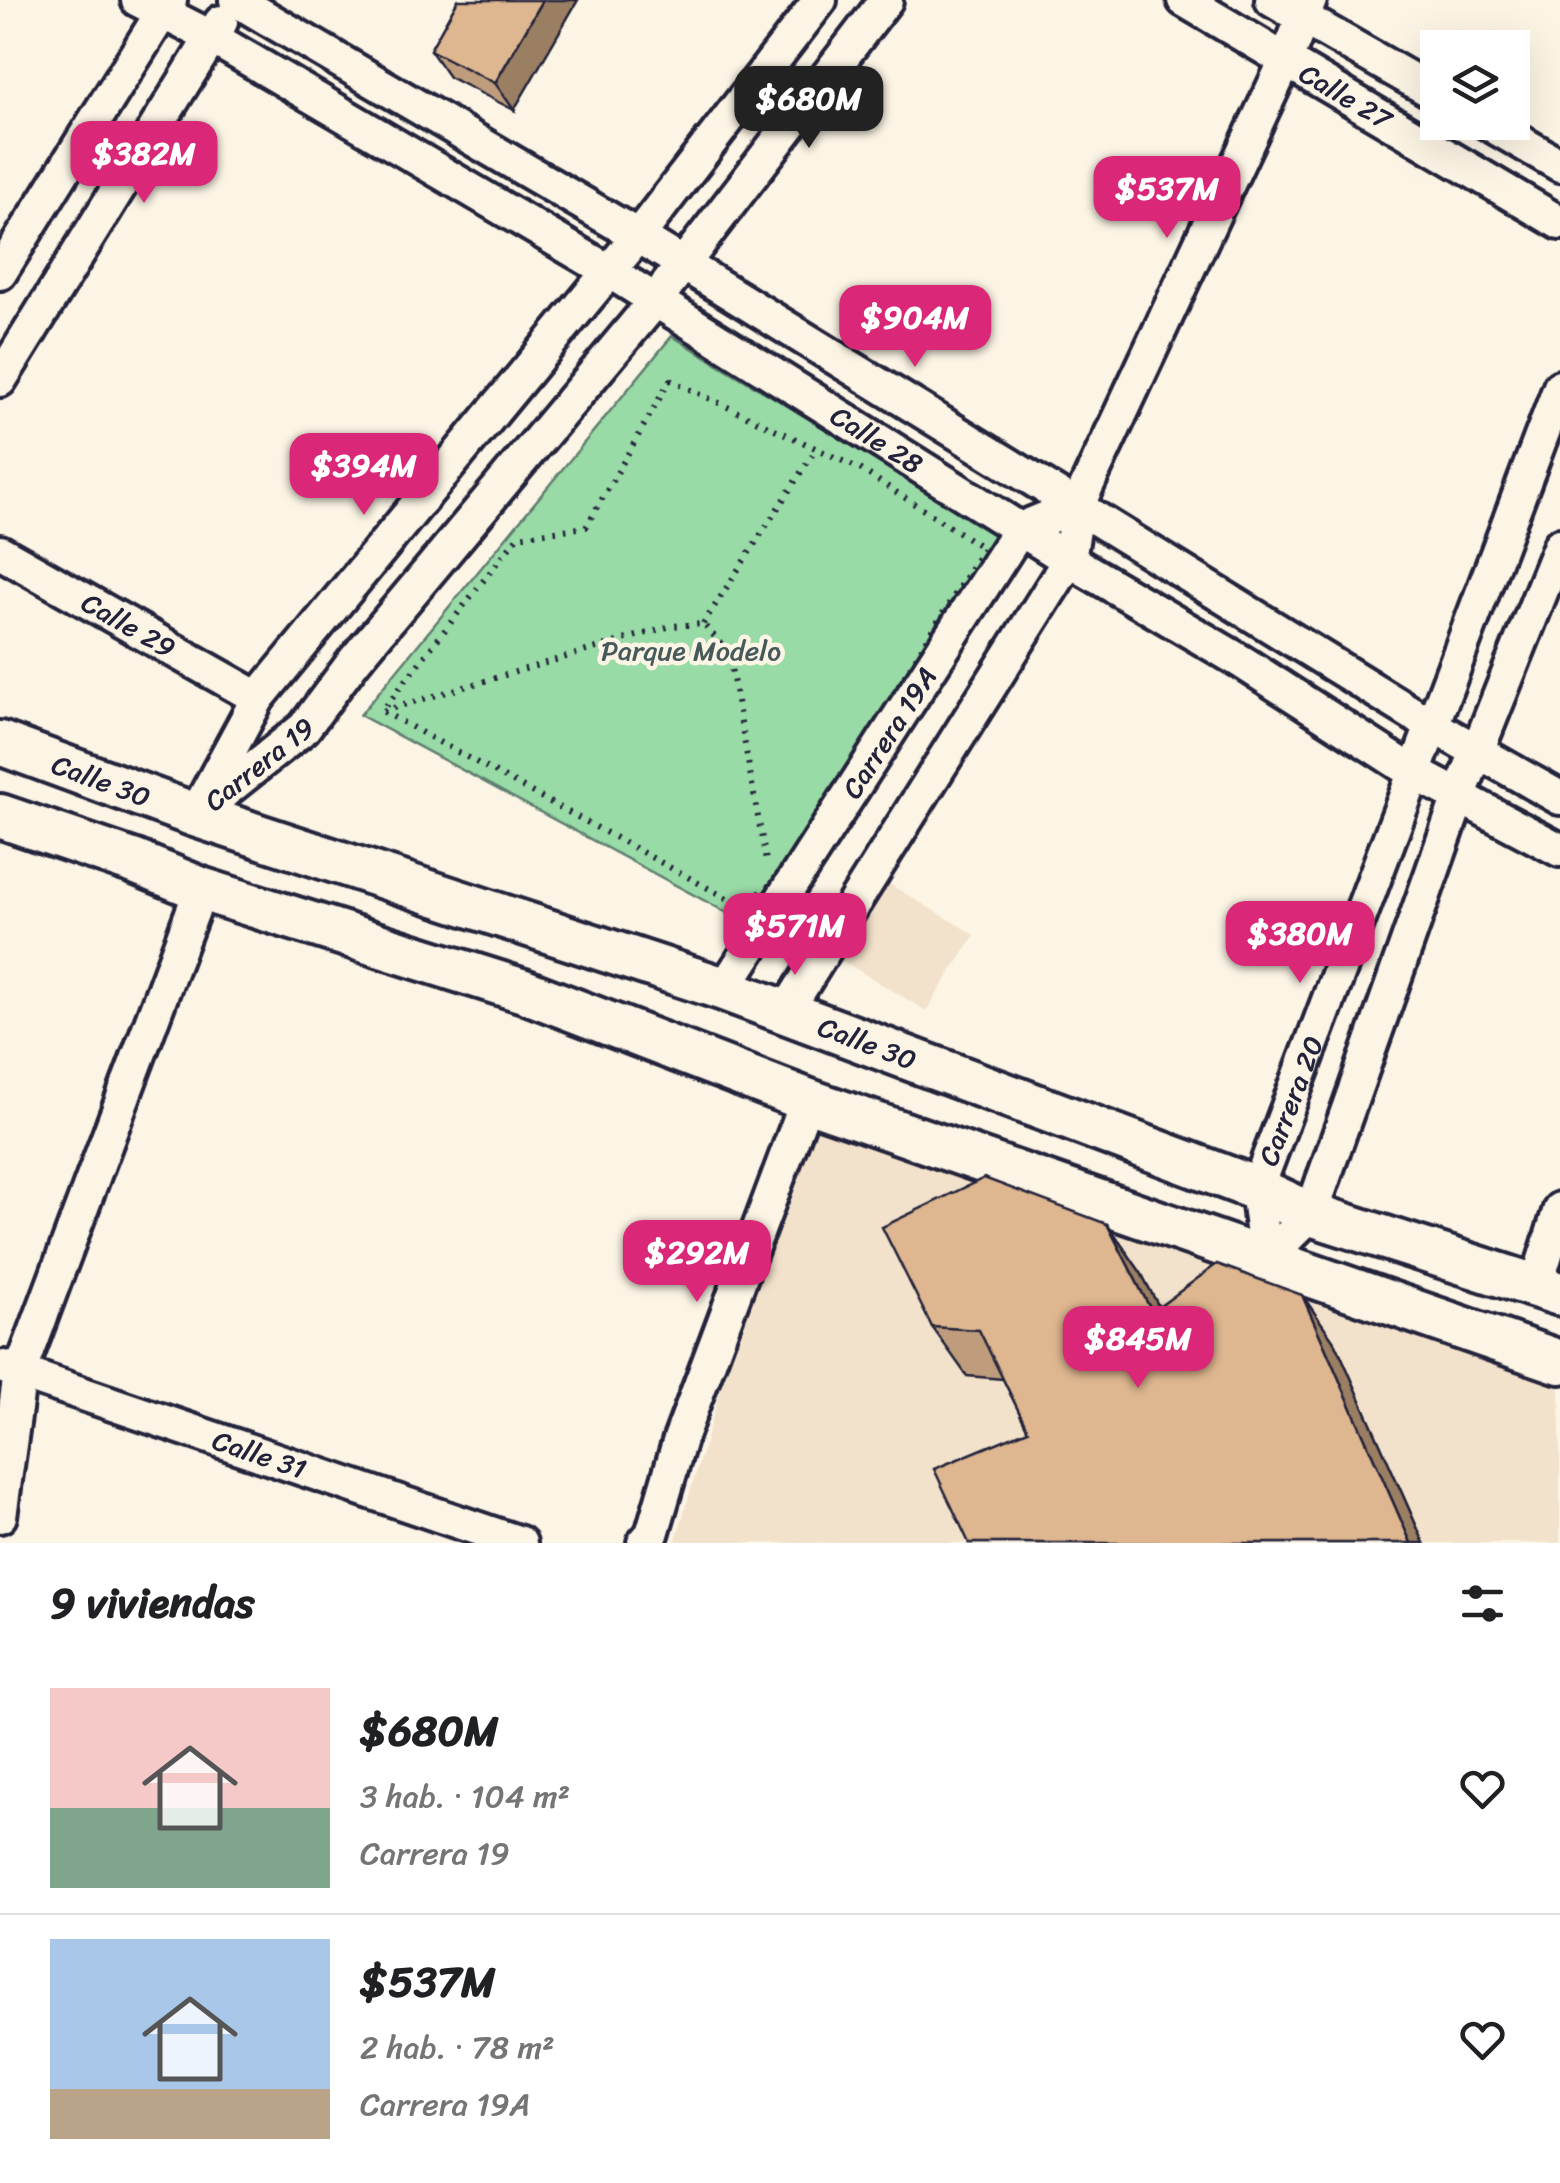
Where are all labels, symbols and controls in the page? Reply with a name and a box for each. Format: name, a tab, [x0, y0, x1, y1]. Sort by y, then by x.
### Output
map controls	[1420, 30, 1530, 140]
button: layers	[1420, 30, 1530, 140]
street label: Calle 27	[1289, 49, 1403, 144]
pin: $680M	[739, 66, 879, 151]
text: $680M	[756, 70, 862, 127]
pin: $382M	[74, 121, 214, 206]
text: $382M	[93, 125, 195, 182]
pin: $537M	[1097, 156, 1237, 241]
text: $537M	[1115, 160, 1219, 217]
pin: $904M	[845, 285, 985, 370]
text: $904M	[861, 289, 969, 346]
street label: Calle 28	[820, 392, 933, 488]
pin: $394M	[294, 433, 434, 518]
text: $394M	[312, 437, 416, 494]
street label: Calle 29	[72, 579, 185, 672]
park label: Parque Modelo	[601, 626, 781, 675]
street label: Carrera 19A	[828, 657, 950, 809]
street label: Carrera 19	[193, 704, 326, 824]
street label: Calle 30	[45, 740, 158, 822]
pin: $571M	[725, 893, 865, 978]
text: $571M	[745, 897, 845, 954]
pin: $380M	[1230, 901, 1370, 986]
text: $380M	[1248, 905, 1352, 962]
street label: Calle 30	[811, 1002, 924, 1084]
street label: Carrera 20	[1244, 1029, 1338, 1173]
pin: $292M	[627, 1220, 767, 1305]
text: $292M	[645, 1224, 749, 1281]
pin: $845M	[1068, 1306, 1208, 1391]
text: $845M	[1085, 1310, 1191, 1367]
street label: Calle 31	[206, 1416, 313, 1493]
text: 9 viviendas	[50, 1566, 255, 1640]
icon: filters	[1455, 1576, 1510, 1631]
text: $680M	[360, 1694, 498, 1768]
icon: home	[130, 1728, 250, 1848]
icon: heart	[1455, 1761, 1510, 1816]
text: 3 hab. · 104 m²	[360, 1768, 570, 1825]
text: Carrera 19	[360, 1825, 510, 1882]
text: $537M	[360, 1945, 495, 2019]
icon: home	[130, 1979, 250, 2099]
icon: heart	[1455, 2012, 1510, 2067]
text: 2 hab. · 78 m²	[360, 2019, 555, 2076]
text: Carrera 19A	[360, 2076, 531, 2133]

